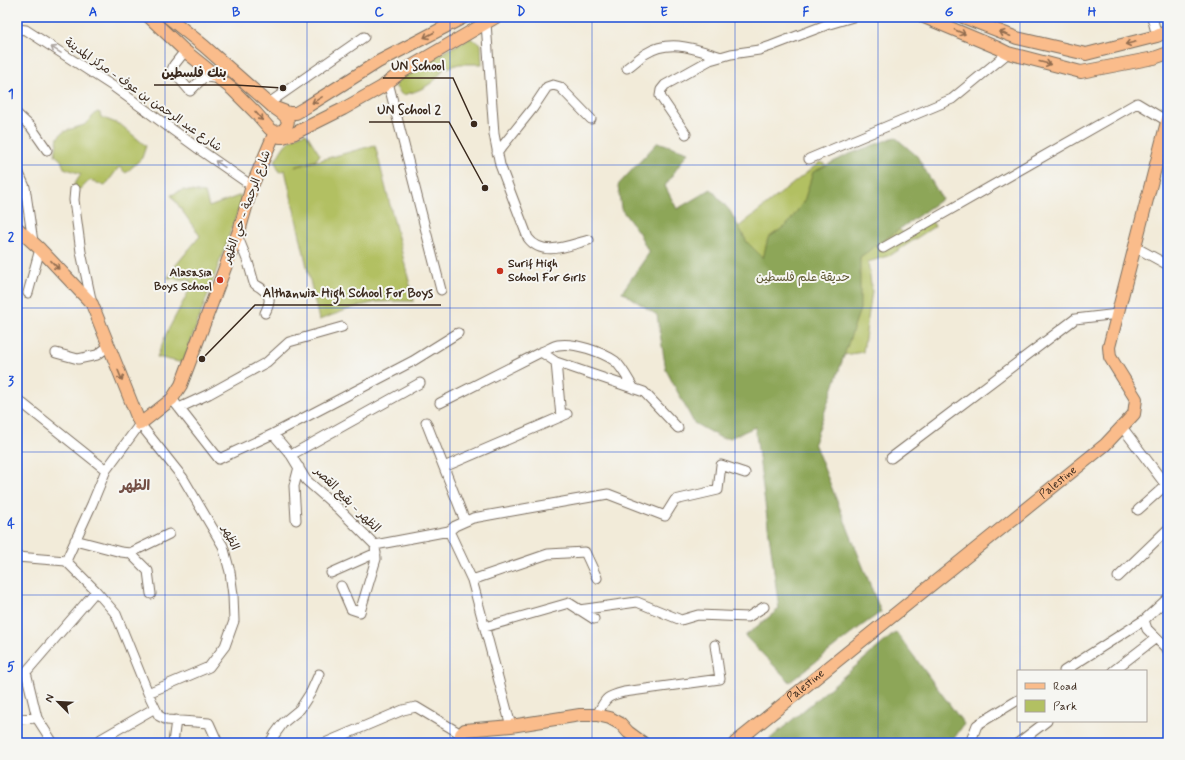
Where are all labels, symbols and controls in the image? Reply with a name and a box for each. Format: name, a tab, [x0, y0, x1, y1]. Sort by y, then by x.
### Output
text: A	[89, 4, 97, 21]
text: B	[232, 4, 241, 21]
text: C	[374, 4, 384, 21]
text: D	[517, 4, 526, 21]
text: E	[660, 4, 668, 21]
text: F	[803, 4, 810, 21]
text: G	[945, 4, 954, 21]
text: H	[1088, 4, 1097, 21]
one-way arrow	[953, 29, 965, 37]
one-way arrow	[999, 29, 1011, 37]
one-way arrow	[424, 32, 436, 40]
street label: شارع عبد الرحمن بن عوف - مركز المدينة	[61, 34, 225, 156]
one-way arrow	[1125, 40, 1138, 47]
one-way arrow	[50, 45, 62, 53]
callout: UN School	[383, 53, 453, 78]
text: UN School	[391, 58, 445, 75]
callout: بنك فلسطين	[154, 60, 235, 85]
one-way arrow	[1039, 60, 1052, 67]
text: بنك فلسطين	[161, 65, 227, 82]
text: 1	[8, 86, 14, 103]
one-way arrow	[311, 97, 323, 105]
callout: UN School 2	[369, 97, 449, 122]
text: UN School 2	[377, 102, 441, 119]
one-way arrow	[255, 111, 264, 122]
street label: شارع الرحمة - حي الظهر	[219, 148, 277, 267]
one-way arrow	[215, 160, 226, 168]
text: 2	[8, 229, 15, 246]
place label: Surif High School For Girls	[508, 256, 587, 286]
one-way arrow	[50, 260, 60, 270]
place label: Alasasia Boys School	[154, 265, 212, 295]
marker: Surif High School For Girls	[495, 266, 505, 276]
park label: حديقة علم فلسطين	[756, 270, 850, 286]
marker: Alasasia Boys School	[215, 275, 225, 285]
callout: Althanwia High School For Boys	[255, 280, 441, 305]
text: Althanwia High School For Boys	[263, 285, 433, 305]
one-way arrow	[117, 368, 125, 380]
text: 3	[8, 373, 14, 390]
street label: الظهر - بقيع القصر	[310, 463, 384, 537]
street label: Palestine	[1036, 463, 1080, 503]
district label: الظهر	[118, 477, 151, 495]
text: 4	[7, 516, 15, 533]
street label: الظهر	[217, 522, 243, 553]
text: 5	[7, 659, 15, 676]
street label: Palestine	[784, 666, 828, 706]
legend	[1017, 670, 1147, 722]
text: Road	[1053, 679, 1077, 695]
north arrow	[38, 682, 78, 722]
text: N	[42, 692, 58, 705]
text: Park	[1053, 699, 1077, 715]

